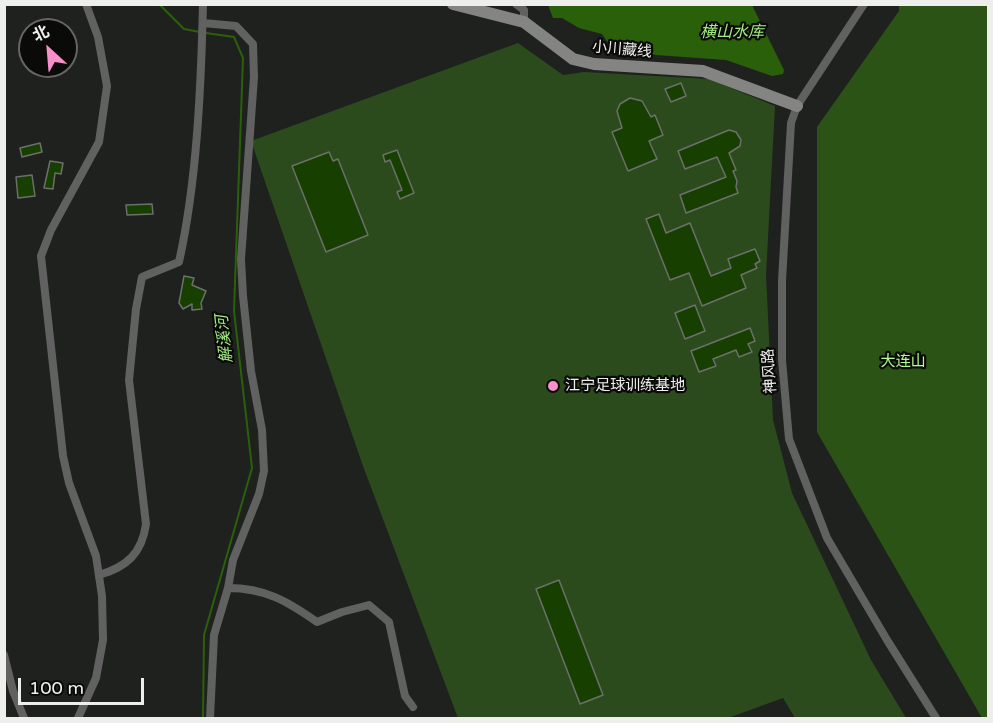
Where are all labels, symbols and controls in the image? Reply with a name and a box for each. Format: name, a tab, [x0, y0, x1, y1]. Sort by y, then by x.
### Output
north arrow	[18, 18, 78, 78]
text: 北	[29, 21, 53, 46]
water label: 横山水库	[700, 23, 764, 43]
street label: 小川藏线	[591, 38, 653, 62]
water label: 解溪河	[213, 314, 237, 364]
street label: 神风路	[759, 348, 781, 394]
park label: 大连山	[881, 353, 925, 371]
place label: 江宁足球训练基地	[565, 377, 685, 395]
marker: 江宁足球训练基地	[546, 379, 560, 393]
scale bar	[21, 666, 147, 704]
text: 100 m	[29, 677, 84, 699]

